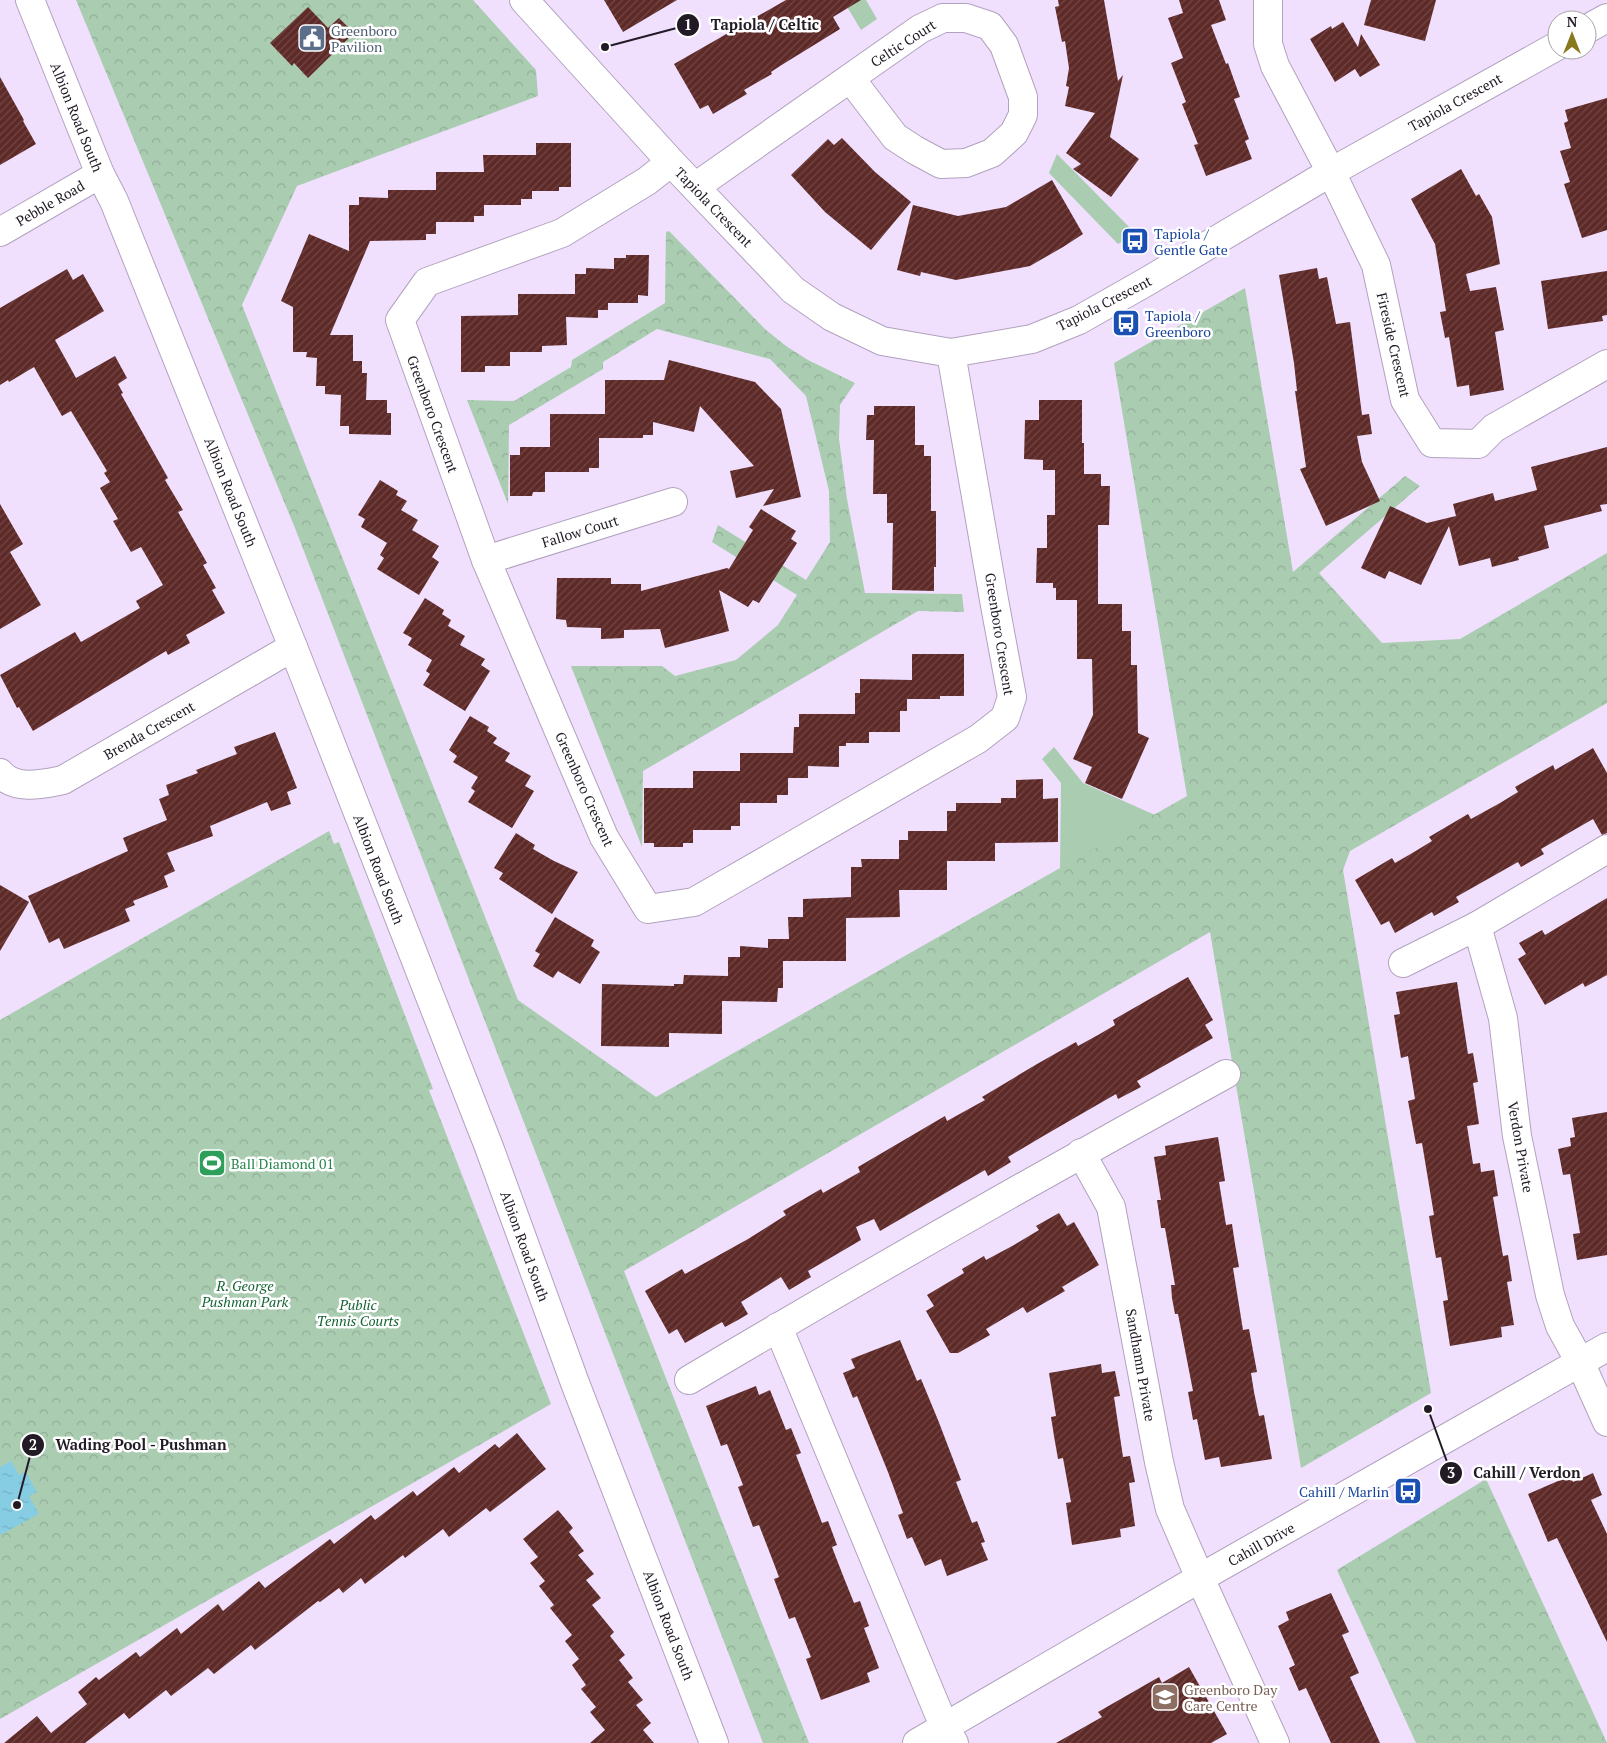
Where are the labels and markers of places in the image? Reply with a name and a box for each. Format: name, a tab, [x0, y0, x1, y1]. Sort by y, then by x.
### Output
callout: Tapiola / Celtic	[676, 10, 829, 40]
place label: Greenboro Pavilion	[331, 21, 397, 56]
public building icon: Greenboro Pavilion	[297, 23, 327, 53]
place label: Tapiola / Gentle Gate	[1154, 224, 1228, 259]
bus stop icon: Tapiola / Gentle Gate	[1120, 226, 1150, 256]
place label: Tapiola / Greenboro	[1145, 306, 1211, 341]
bus stop icon: Tapiola / Greenboro	[1111, 308, 1141, 338]
sports icon: Ball Diamond 01	[197, 1148, 227, 1178]
place label: Ball Diamond 01	[231, 1154, 334, 1173]
callout: Wading Pool - Pushman	[20, 1430, 237, 1460]
callout: Cahill / Verdon	[1438, 1458, 1591, 1488]
bus stop icon: Cahill / Marlin	[1393, 1476, 1423, 1506]
place label: Cahill / Marlin	[1299, 1482, 1390, 1501]
place label: Greenboro Day Care Centre	[1184, 1680, 1278, 1715]
school or university icon: Greenboro Day Care Centre	[1150, 1682, 1180, 1712]

